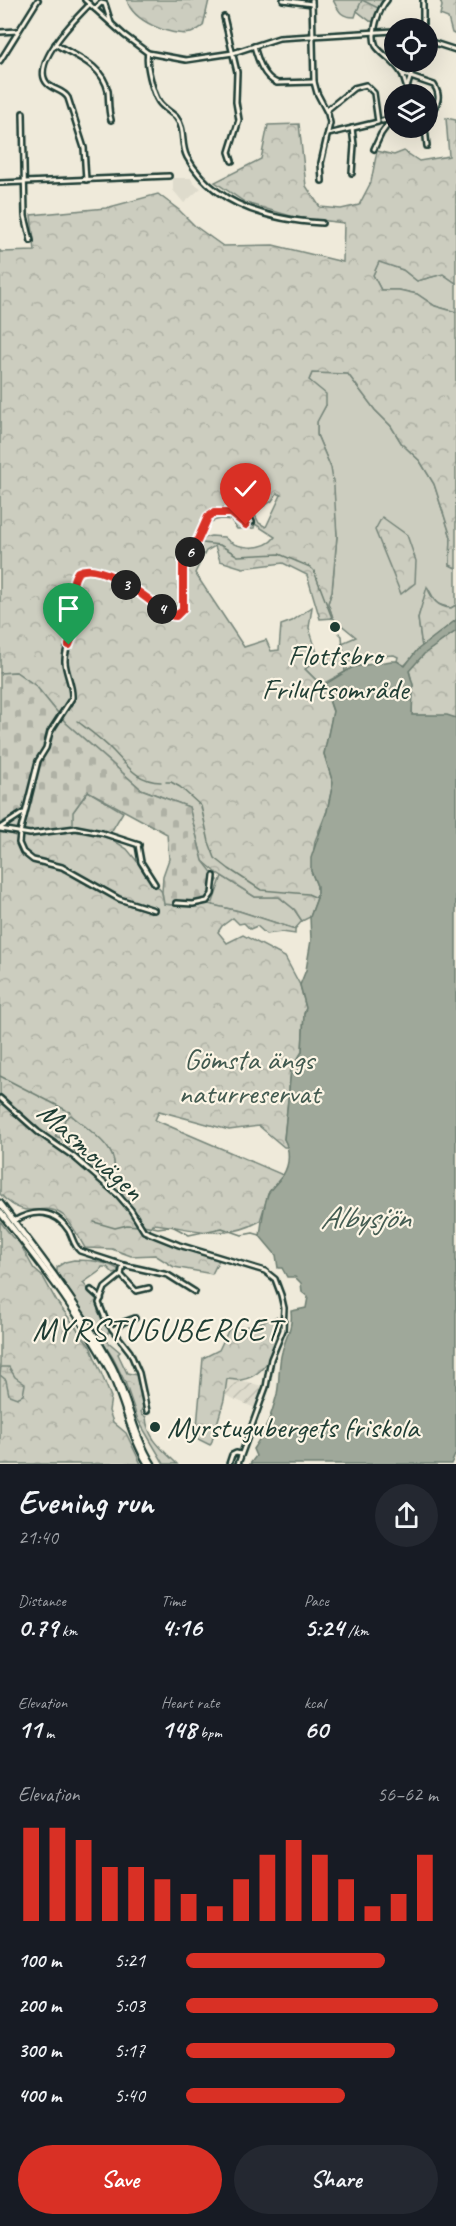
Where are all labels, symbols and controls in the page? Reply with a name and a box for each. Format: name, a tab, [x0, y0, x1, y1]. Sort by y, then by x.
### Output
map controls	[384, 18, 438, 138]
button: locate	[384, 18, 438, 72]
button: layers	[384, 84, 438, 138]
pin	[220, 463, 271, 525]
icon: check	[229, 472, 262, 505]
pin: 6	[175, 537, 205, 567]
text: 6	[186, 542, 194, 562]
pin: 3	[111, 570, 141, 600]
text: 3	[122, 575, 130, 595]
pin	[43, 583, 94, 645]
icon: arrive	[52, 592, 85, 625]
pin: 4	[147, 594, 177, 624]
text: 4	[158, 599, 166, 619]
marker: Flottsbro Friluftsområde	[328, 620, 342, 634]
place label: Flottsbro Friluftsområde	[262, 636, 411, 708]
park label: Gömsta ängs naturreservat	[178, 1040, 323, 1112]
street label: Masmovägen	[30, 1093, 153, 1209]
water label: Albysjön	[320, 1197, 412, 1238]
district label: MYRSTUGUBERGET	[32, 1309, 286, 1350]
place label: Myrstugubergets friskola	[167, 1408, 421, 1446]
marker: Myrstugubergets friskola	[148, 1420, 162, 1434]
text: Evening run	[18, 1481, 153, 1523]
button: share	[375, 1484, 438, 1547]
text: 21:40	[18, 1525, 58, 1550]
text: Distance	[18, 1591, 66, 1611]
text: Time	[161, 1591, 185, 1611]
text: Pace	[304, 1591, 329, 1611]
text: 0.79	[18, 1611, 58, 1644]
text: 4:16	[161, 1611, 202, 1644]
text: 5:24	[304, 1611, 344, 1644]
text: km	[58, 1621, 77, 1641]
text: /km	[344, 1621, 369, 1641]
text: Elevation	[18, 1693, 67, 1713]
text: Heart rate	[161, 1693, 219, 1713]
text: kcal	[304, 1693, 325, 1713]
text: 11	[18, 1713, 41, 1746]
text: 148	[161, 1713, 196, 1746]
text: 60	[304, 1713, 328, 1746]
text: m	[41, 1723, 54, 1743]
text: bpm	[196, 1723, 222, 1743]
text: Elevation	[18, 1782, 80, 1807]
text: 56–62 m	[377, 1782, 438, 1807]
text: 100 m	[18, 1948, 61, 1973]
text: 5:21	[114, 1948, 145, 1973]
text: 200 m	[18, 1993, 61, 2018]
text: 5:03	[114, 1993, 145, 2018]
text: 300 m	[18, 2038, 61, 2063]
text: 5:17	[114, 2038, 145, 2063]
text: 400 m	[18, 2083, 61, 2108]
text: 5:40	[114, 2083, 145, 2108]
button: Save	[18, 2145, 222, 2214]
button: Share	[234, 2145, 438, 2214]

